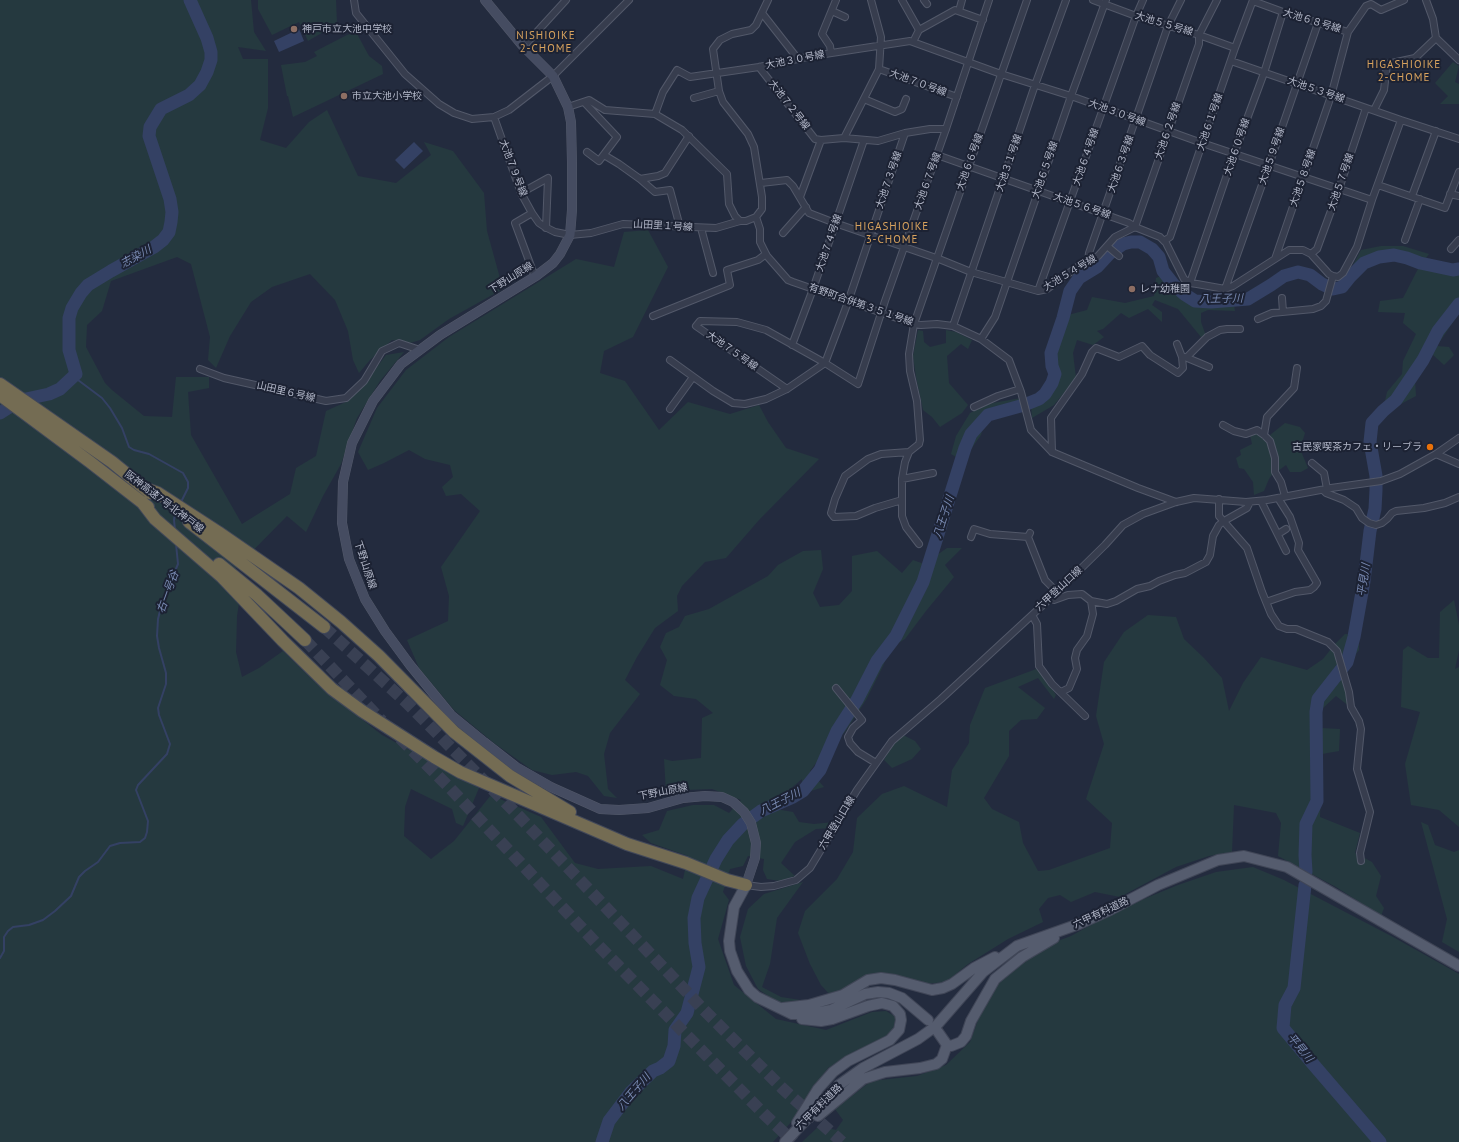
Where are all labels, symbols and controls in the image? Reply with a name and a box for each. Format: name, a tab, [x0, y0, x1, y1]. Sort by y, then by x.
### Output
street label: 大池６８号線	[1282, 6, 1342, 36]
street label: 大池５５号線	[1134, 9, 1194, 39]
place label: 神戸市立大池中学校	[302, 23, 392, 35]
marker: 神戸市立大池中学校	[289, 24, 299, 34]
district label: NISHIOIKE 2-CHOME	[516, 29, 576, 55]
street label: 大池３０号線	[764, 48, 826, 72]
district label: HIGASHIOIKE 2-CHOME	[1367, 58, 1441, 84]
street label: 大池７０号線	[888, 67, 948, 99]
street label: 大池５３号線	[1286, 75, 1346, 105]
street label: 大池７２号線	[766, 78, 812, 132]
place label: 市立大池小学校	[352, 90, 422, 102]
marker: 市立大池小学校	[339, 91, 349, 101]
street label: 大池６１号線	[1195, 92, 1225, 152]
street label: 大池３０号線	[1087, 97, 1147, 129]
street label: 大池６２号線	[1153, 101, 1183, 161]
street label: 大池６０号線	[1222, 117, 1252, 177]
street label: 大池５９号線	[1257, 126, 1287, 186]
street label: 大池６４号線	[1071, 127, 1101, 187]
street label: 大池６６号線	[954, 132, 986, 192]
street label: 大池３１号線	[994, 133, 1024, 193]
street label: 大池６３号線	[1106, 134, 1136, 194]
street label: 大池７９号線	[497, 138, 529, 198]
street label: 大池６５号線	[1030, 140, 1060, 200]
street label: 大池５８号線	[1288, 148, 1318, 208]
street label: 大池７３号線	[874, 150, 904, 210]
street label: 大池６７号線	[912, 151, 944, 211]
street label: 大池５７号線	[1326, 152, 1356, 212]
street label: 大池５６号線	[1052, 191, 1112, 221]
street label: 大池７４号線	[814, 213, 844, 273]
street label: 山田里１号線	[633, 218, 693, 234]
district label: HIGASHIOIKE 3-CHOME	[855, 220, 929, 246]
water label: 志染川	[118, 243, 154, 271]
street label: 大池５４号線	[1041, 252, 1099, 294]
street label: 下野山原線	[487, 260, 535, 296]
street label: 有野町合併第３５１号線	[807, 281, 915, 329]
place label: レナ幼稚園	[1140, 283, 1190, 295]
marker: レナ幼稚園	[1127, 284, 1137, 294]
water label: 八王子川	[1199, 292, 1243, 306]
street label: 大池７５号線	[704, 329, 760, 373]
street label: 山田里６号線	[255, 379, 317, 405]
place label: 古民家喫茶カフェ・リーブラ	[1292, 441, 1422, 453]
marker: 古民家喫茶カフェ・リーブラ	[1425, 442, 1435, 452]
street label: 阪神高速7号北神戸線	[122, 468, 206, 536]
water label: 八王子川	[931, 494, 957, 540]
street label: 下野山原線	[352, 539, 378, 591]
water label: 平見川	[1355, 563, 1373, 597]
street label: 六甲登山口線	[1033, 564, 1085, 614]
water label: 右一号谷	[154, 569, 182, 615]
street label: 下野山原線	[637, 781, 689, 803]
water label: 八王子川	[757, 786, 803, 818]
street label: 六甲登山口線	[816, 794, 858, 852]
street label: 六甲有料道路	[1071, 895, 1131, 931]
water label: 平見川	[1284, 1031, 1316, 1065]
water label: 八王子川	[615, 1071, 653, 1113]
street label: 六甲有料道路	[794, 1082, 844, 1132]

